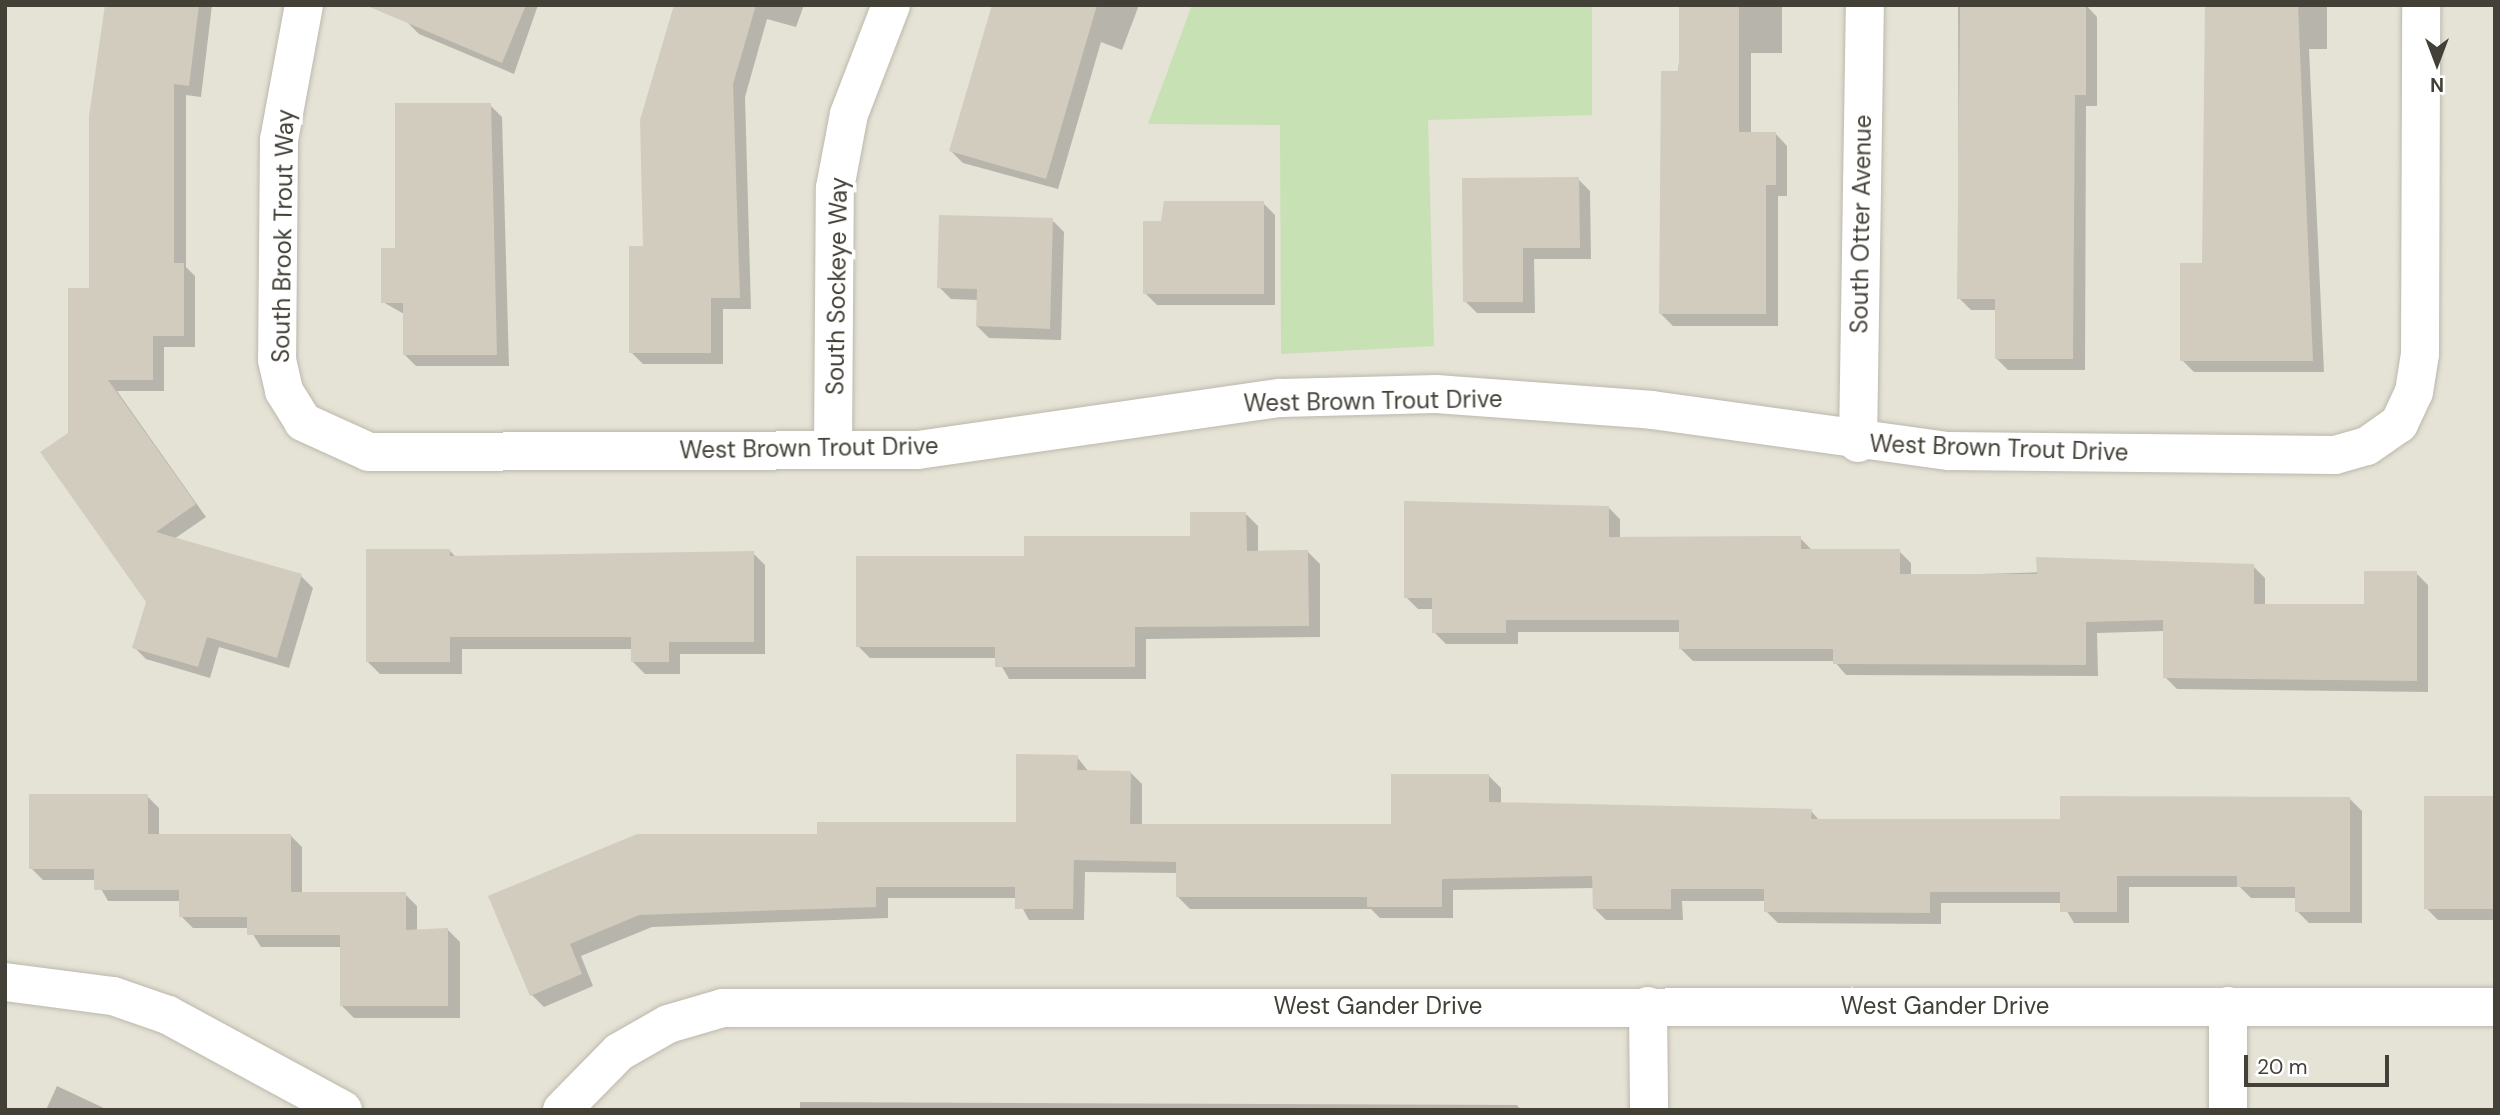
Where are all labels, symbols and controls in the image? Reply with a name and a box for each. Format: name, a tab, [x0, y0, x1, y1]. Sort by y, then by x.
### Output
north arrow	[2402, 28, 2472, 98]
text: N	[2430, 72, 2444, 97]
street label: South Brook Trout Way	[266, 109, 300, 363]
street label: South Otter Avenue	[1845, 114, 1877, 334]
street label: South Sockeye Way	[821, 177, 853, 395]
street label: West Brown Trout Drive	[1243, 384, 1503, 418]
street label: West Brown Trout Drive	[1869, 429, 2129, 467]
street label: West Brown Trout Drive	[679, 431, 939, 465]
street label: West Gander Drive	[1274, 992, 1482, 1020]
street label: West Gander Drive	[1841, 992, 2049, 1020]
scale bar	[2248, 1042, 2393, 1086]
text: 20 m	[2257, 1053, 2308, 1081]

